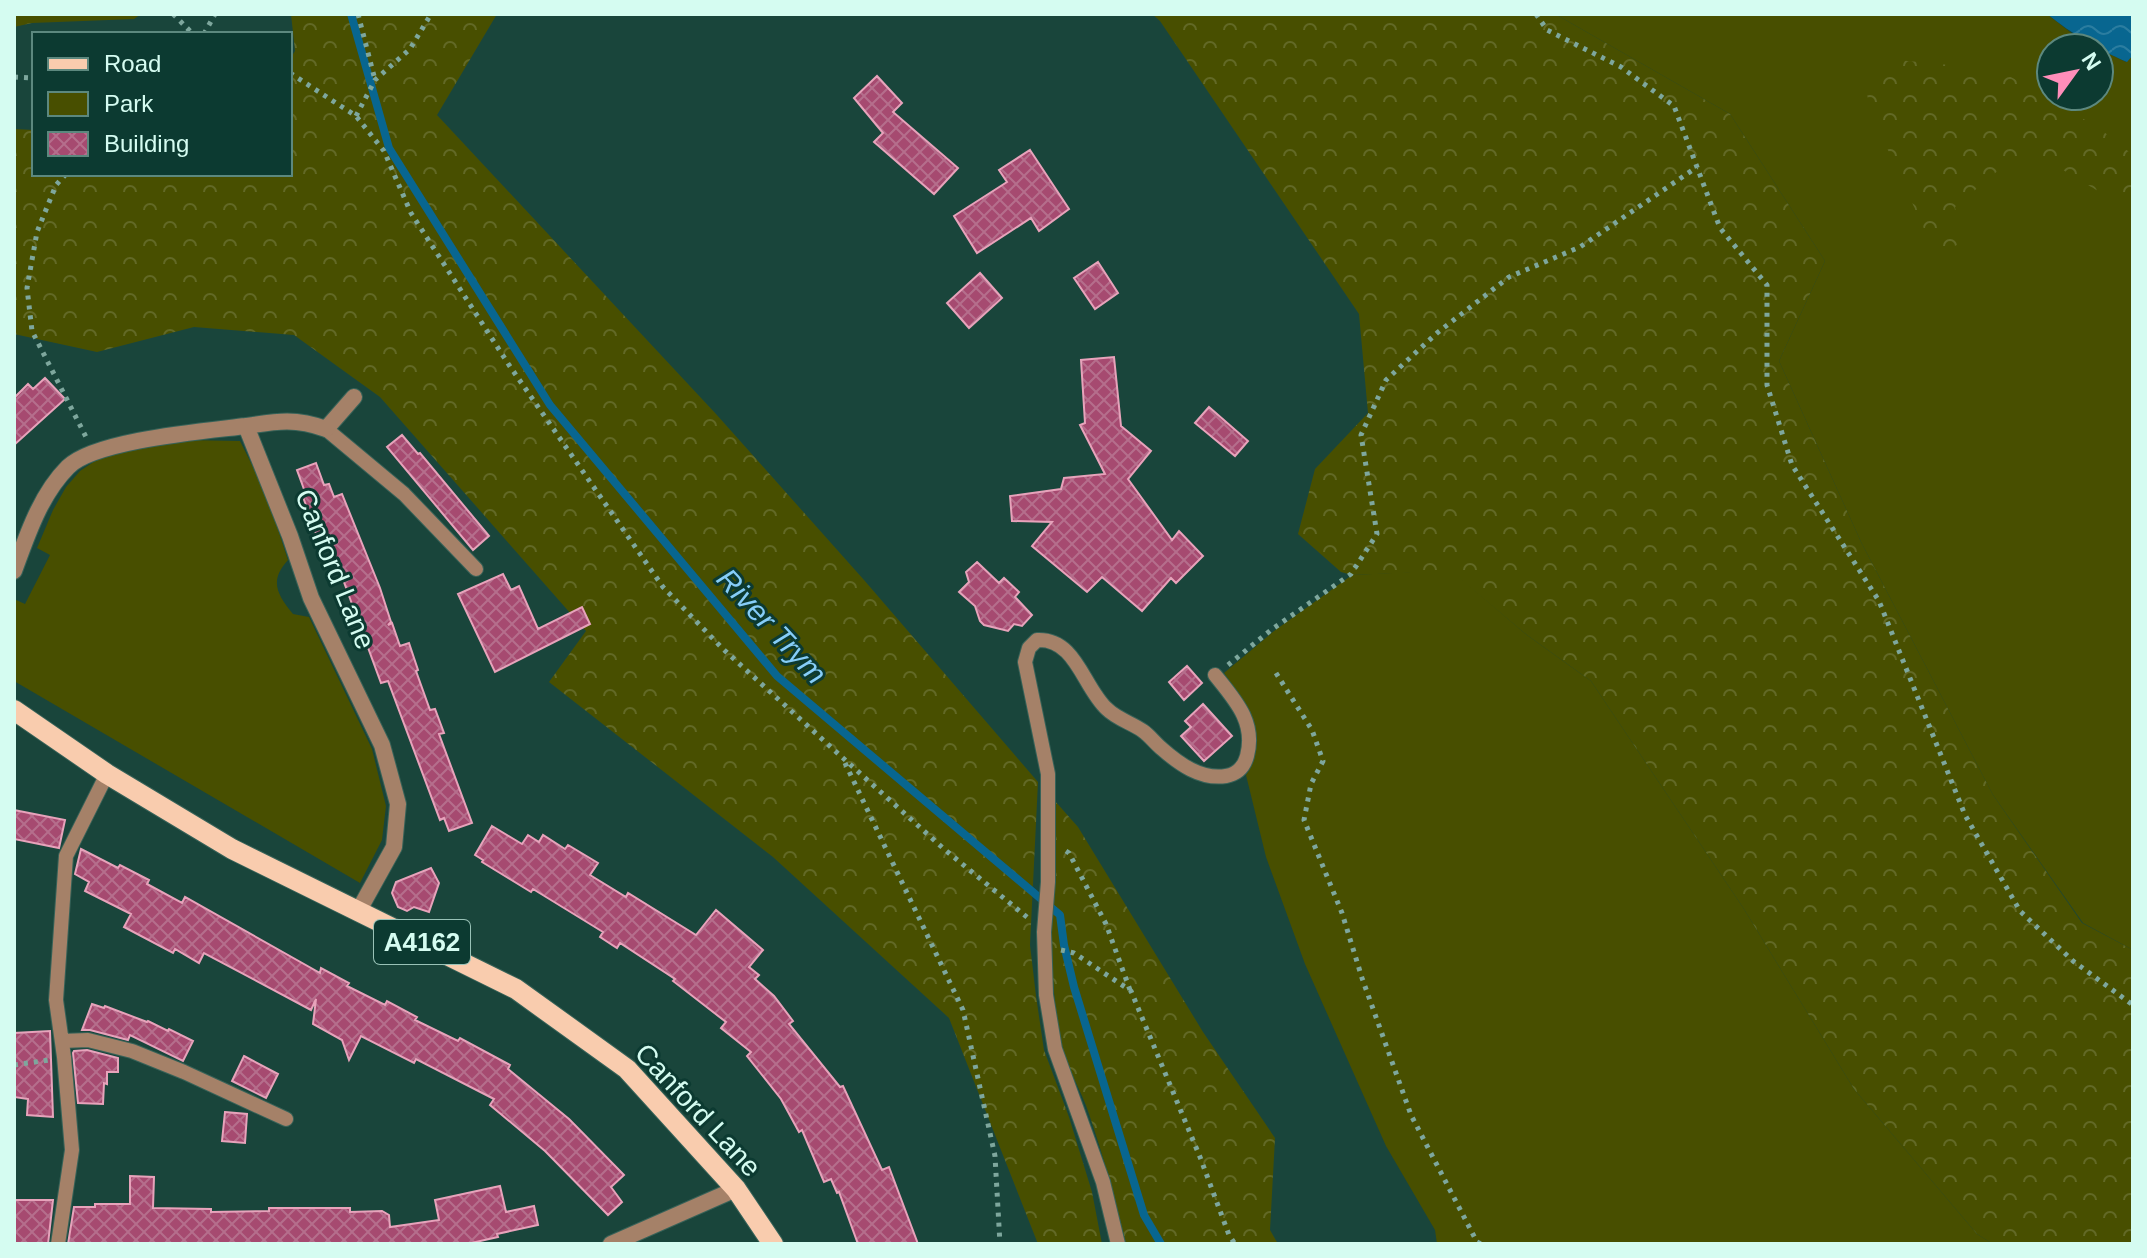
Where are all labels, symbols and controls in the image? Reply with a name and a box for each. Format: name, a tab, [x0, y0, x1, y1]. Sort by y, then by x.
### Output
legend	[32, 32, 292, 176]
north arrow	[2035, 32, 2115, 112]
text: N	[2077, 48, 2106, 75]
text: Road	[104, 50, 161, 77]
text: Park	[104, 90, 154, 117]
text: Building	[104, 130, 189, 157]
street label: Canford Lane	[289, 485, 381, 653]
water label: River Trym	[711, 562, 833, 690]
road number: A4162	[374, 920, 470, 964]
street label: Canford Lane	[629, 1037, 767, 1183]

